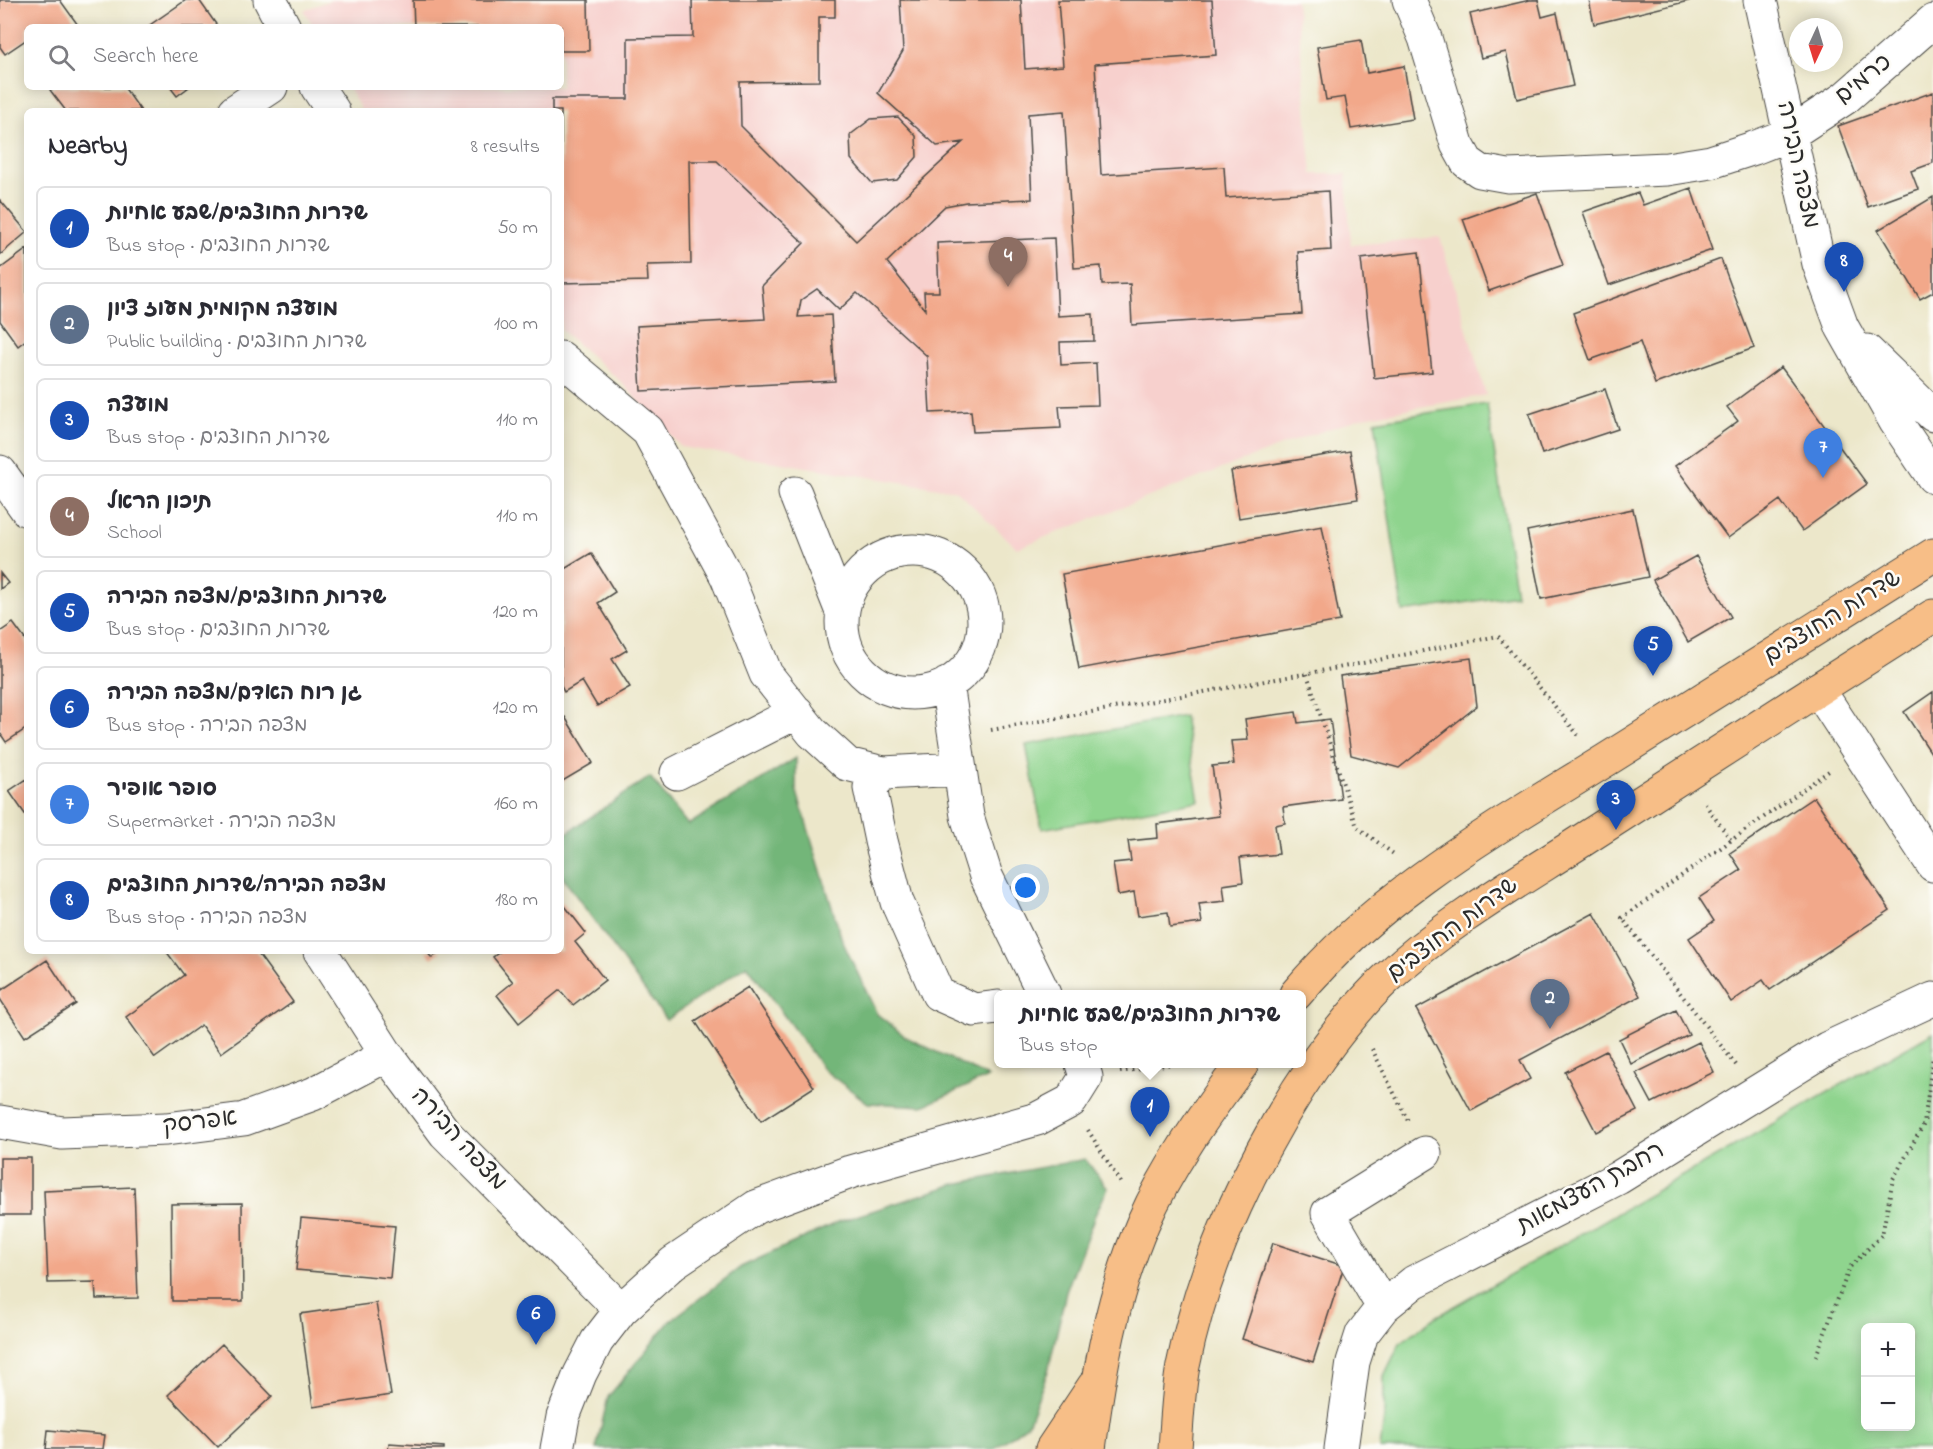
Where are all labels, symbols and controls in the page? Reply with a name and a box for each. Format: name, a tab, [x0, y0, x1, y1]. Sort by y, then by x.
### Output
north arrow	[1789, 18, 1843, 72]
search box	[24, 24, 564, 90]
icon: search	[45, 41, 78, 74]
text: Search here	[93, 41, 198, 73]
street label: כרמים	[1828, 46, 1900, 114]
street label: מצפה הבירה	[1766, 98, 1828, 232]
text: Nearby	[48, 128, 127, 166]
text: 8 results	[471, 133, 540, 162]
text: שדרות החוצבים/שבע אחיות	[107, 198, 368, 230]
text: 1	[66, 214, 73, 243]
text: 50 m	[497, 214, 538, 243]
text: Bus stop · שדרות החוצבים	[107, 232, 330, 261]
pin: 4	[988, 238, 1028, 287]
pin: 8	[1824, 242, 1864, 292]
text: מועצה מקומית מעוז ציון	[107, 294, 338, 326]
text: 2	[65, 310, 74, 339]
text: 100 m	[494, 310, 538, 339]
text: Public building · שדרות החוצבים	[107, 328, 367, 357]
text: מועצה	[107, 390, 169, 422]
text: 3	[65, 406, 74, 435]
text: 110 m	[496, 406, 538, 435]
text: Bus stop · שדרות החוצבים	[107, 424, 330, 453]
pin: 7	[1804, 428, 1842, 478]
text: תיכון הראל	[107, 487, 212, 519]
text: 4	[65, 502, 74, 531]
text: 110 m	[496, 502, 538, 531]
text: School	[107, 519, 162, 548]
street label: שדרות החוצבים	[1757, 562, 1909, 674]
text: שדרות החוצבים/מצפה הבירה	[107, 582, 387, 614]
text: 5	[64, 598, 75, 627]
text: 120 m	[493, 598, 538, 627]
text: Bus stop · שדרות החוצבים	[107, 616, 330, 645]
pin: 5	[1634, 626, 1672, 676]
text: גן רוח האדם/מצפה הבירה	[107, 678, 362, 710]
text: 6	[65, 694, 74, 723]
text: 120 m	[493, 694, 538, 723]
text: Bus stop · מצפה הבירה	[107, 712, 308, 741]
text: סופר אופיר	[107, 774, 217, 806]
pin: 3	[1596, 780, 1636, 830]
text: 7	[65, 790, 74, 819]
text: 160 m	[494, 790, 538, 819]
text: Supermarket · מצפה הבירה	[107, 808, 337, 837]
street label: שדרות החוצבים	[1380, 869, 1526, 991]
text: מצפה הבירה/שדרות החוצבים	[107, 870, 387, 902]
your location	[1011, 873, 1040, 902]
text: 8	[66, 886, 73, 915]
text: 180 m	[495, 886, 538, 915]
text: Bus stop · מצפה הבירה	[107, 904, 308, 933]
pin: 2	[1530, 980, 1570, 1029]
popup	[994, 990, 1306, 1068]
text: שדרות החוצבים/שבע אחיות	[1019, 1000, 1281, 1032]
text: Bus stop	[1019, 1032, 1098, 1061]
street label: מצפה הבירה	[402, 1080, 514, 1200]
pin: 1	[1130, 1088, 1170, 1137]
street label: אפרסק	[161, 1101, 239, 1145]
street label: רחבת העצמאות	[1509, 1134, 1671, 1245]
pin: 6	[516, 1296, 556, 1345]
map controls	[1861, 1323, 1915, 1431]
button: +	[1861, 1323, 1915, 1377]
button: −	[1861, 1377, 1915, 1431]

